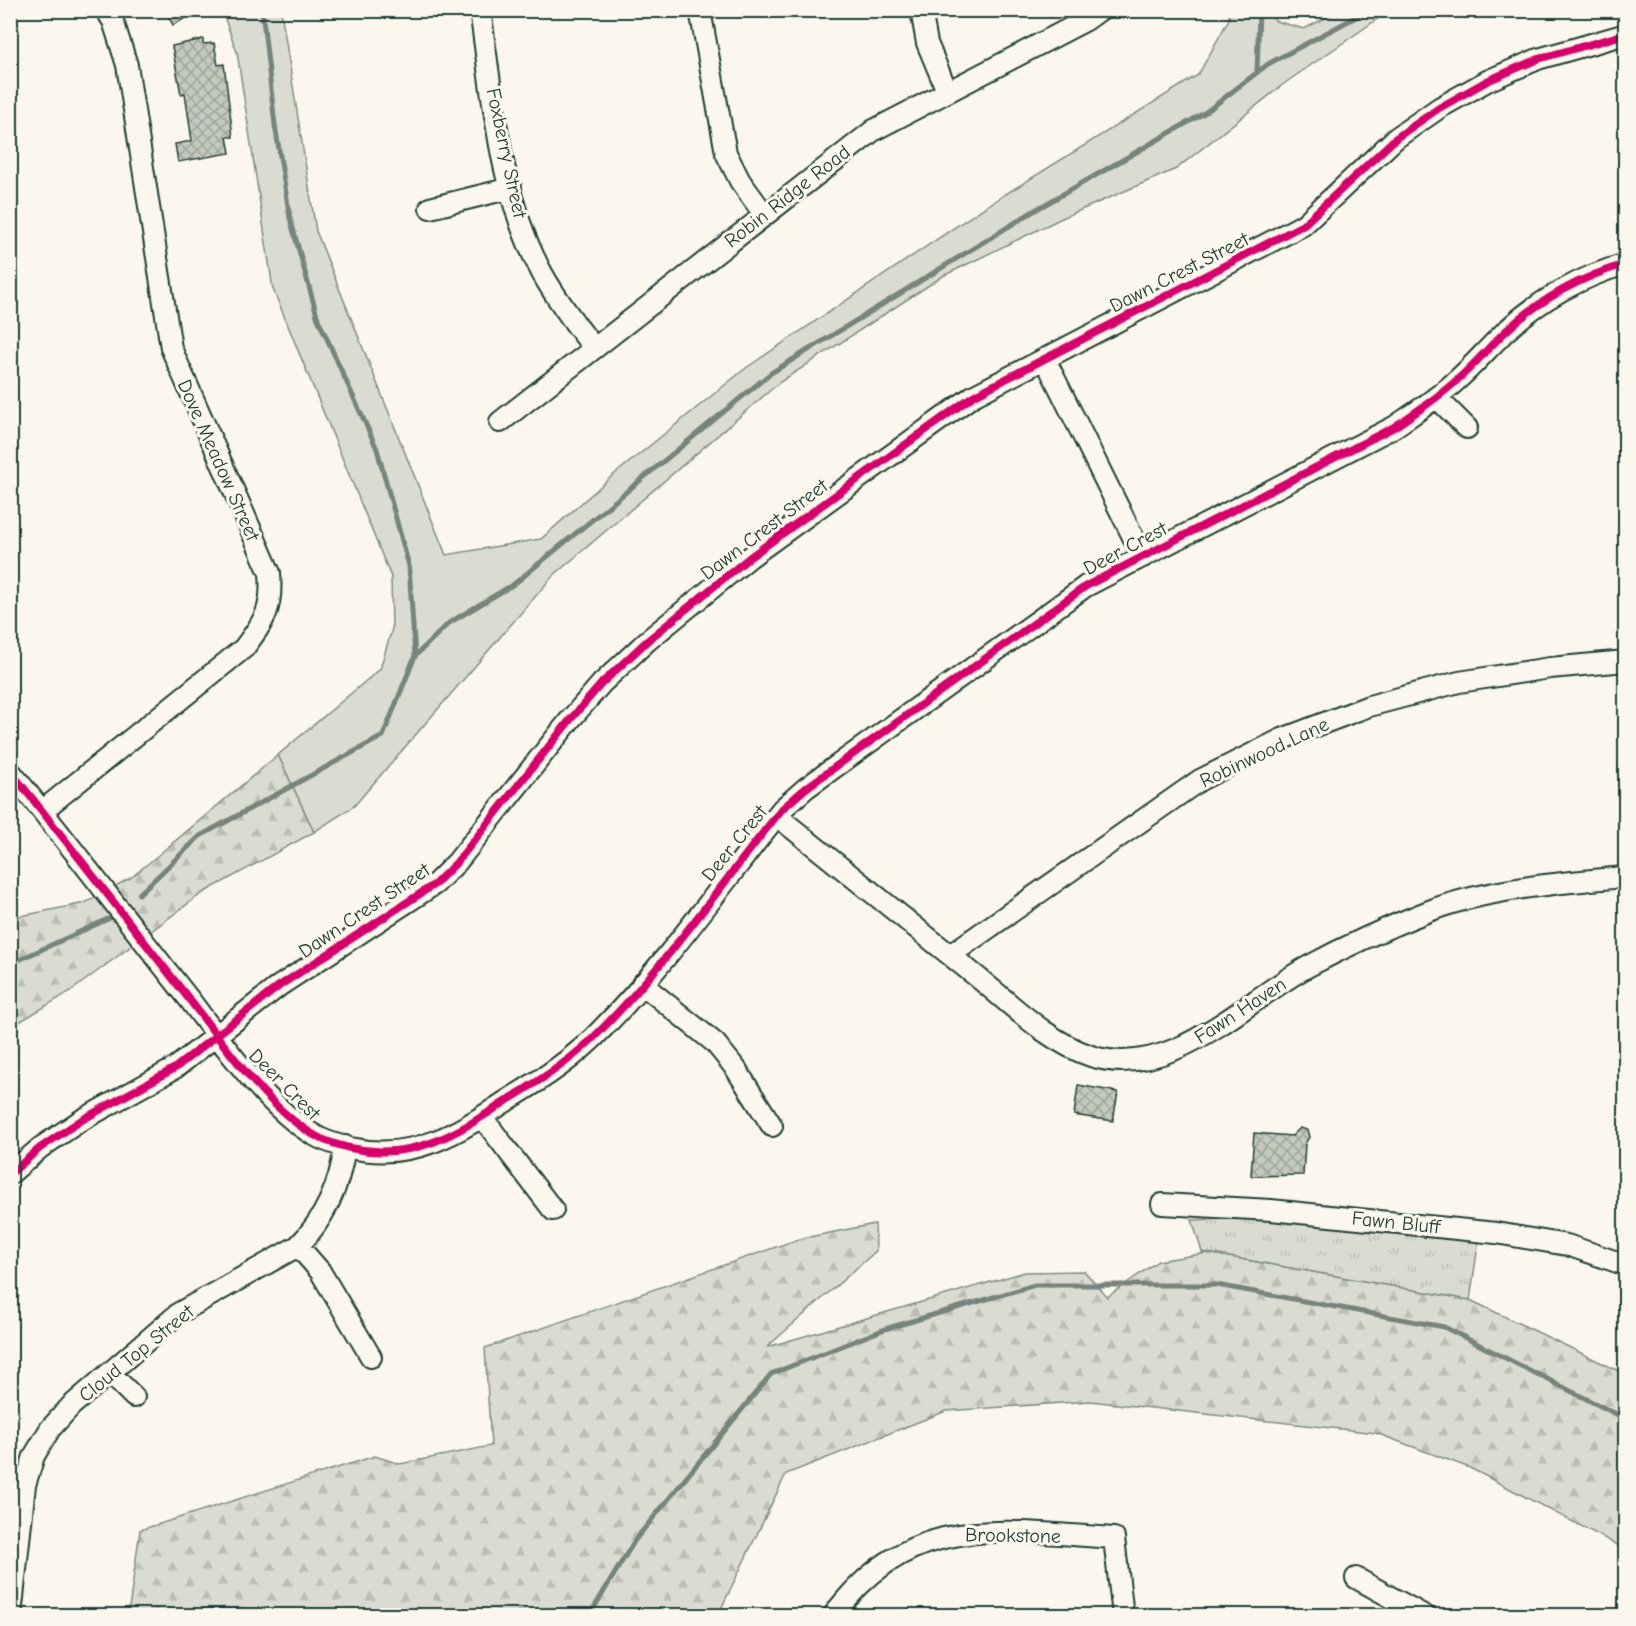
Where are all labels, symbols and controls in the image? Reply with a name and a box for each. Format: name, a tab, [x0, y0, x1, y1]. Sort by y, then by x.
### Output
street label: Foxberry Street	[482, 86, 532, 221]
street label: Robin Ridge Road	[720, 140, 855, 252]
street label: Dawn Crest Street	[1106, 227, 1254, 317]
street label: Dove Meadow Street	[173, 376, 265, 546]
street label: Dawn Crest Street	[696, 473, 833, 585]
street label: Deer Crest	[1080, 516, 1172, 580]
street label: Robinwood Lane	[1196, 713, 1332, 792]
street label: Deer Crest	[697, 800, 773, 886]
street label: Dawn Crest Street	[294, 857, 435, 963]
street label: Fawn Haven	[1190, 972, 1290, 1048]
street label: Deer Crest	[244, 1044, 326, 1126]
street label: Fawn Bluff	[1351, 1206, 1443, 1239]
street label: Cloud Top Street	[74, 1299, 199, 1407]
street label: Brookstone	[965, 1523, 1061, 1548]

